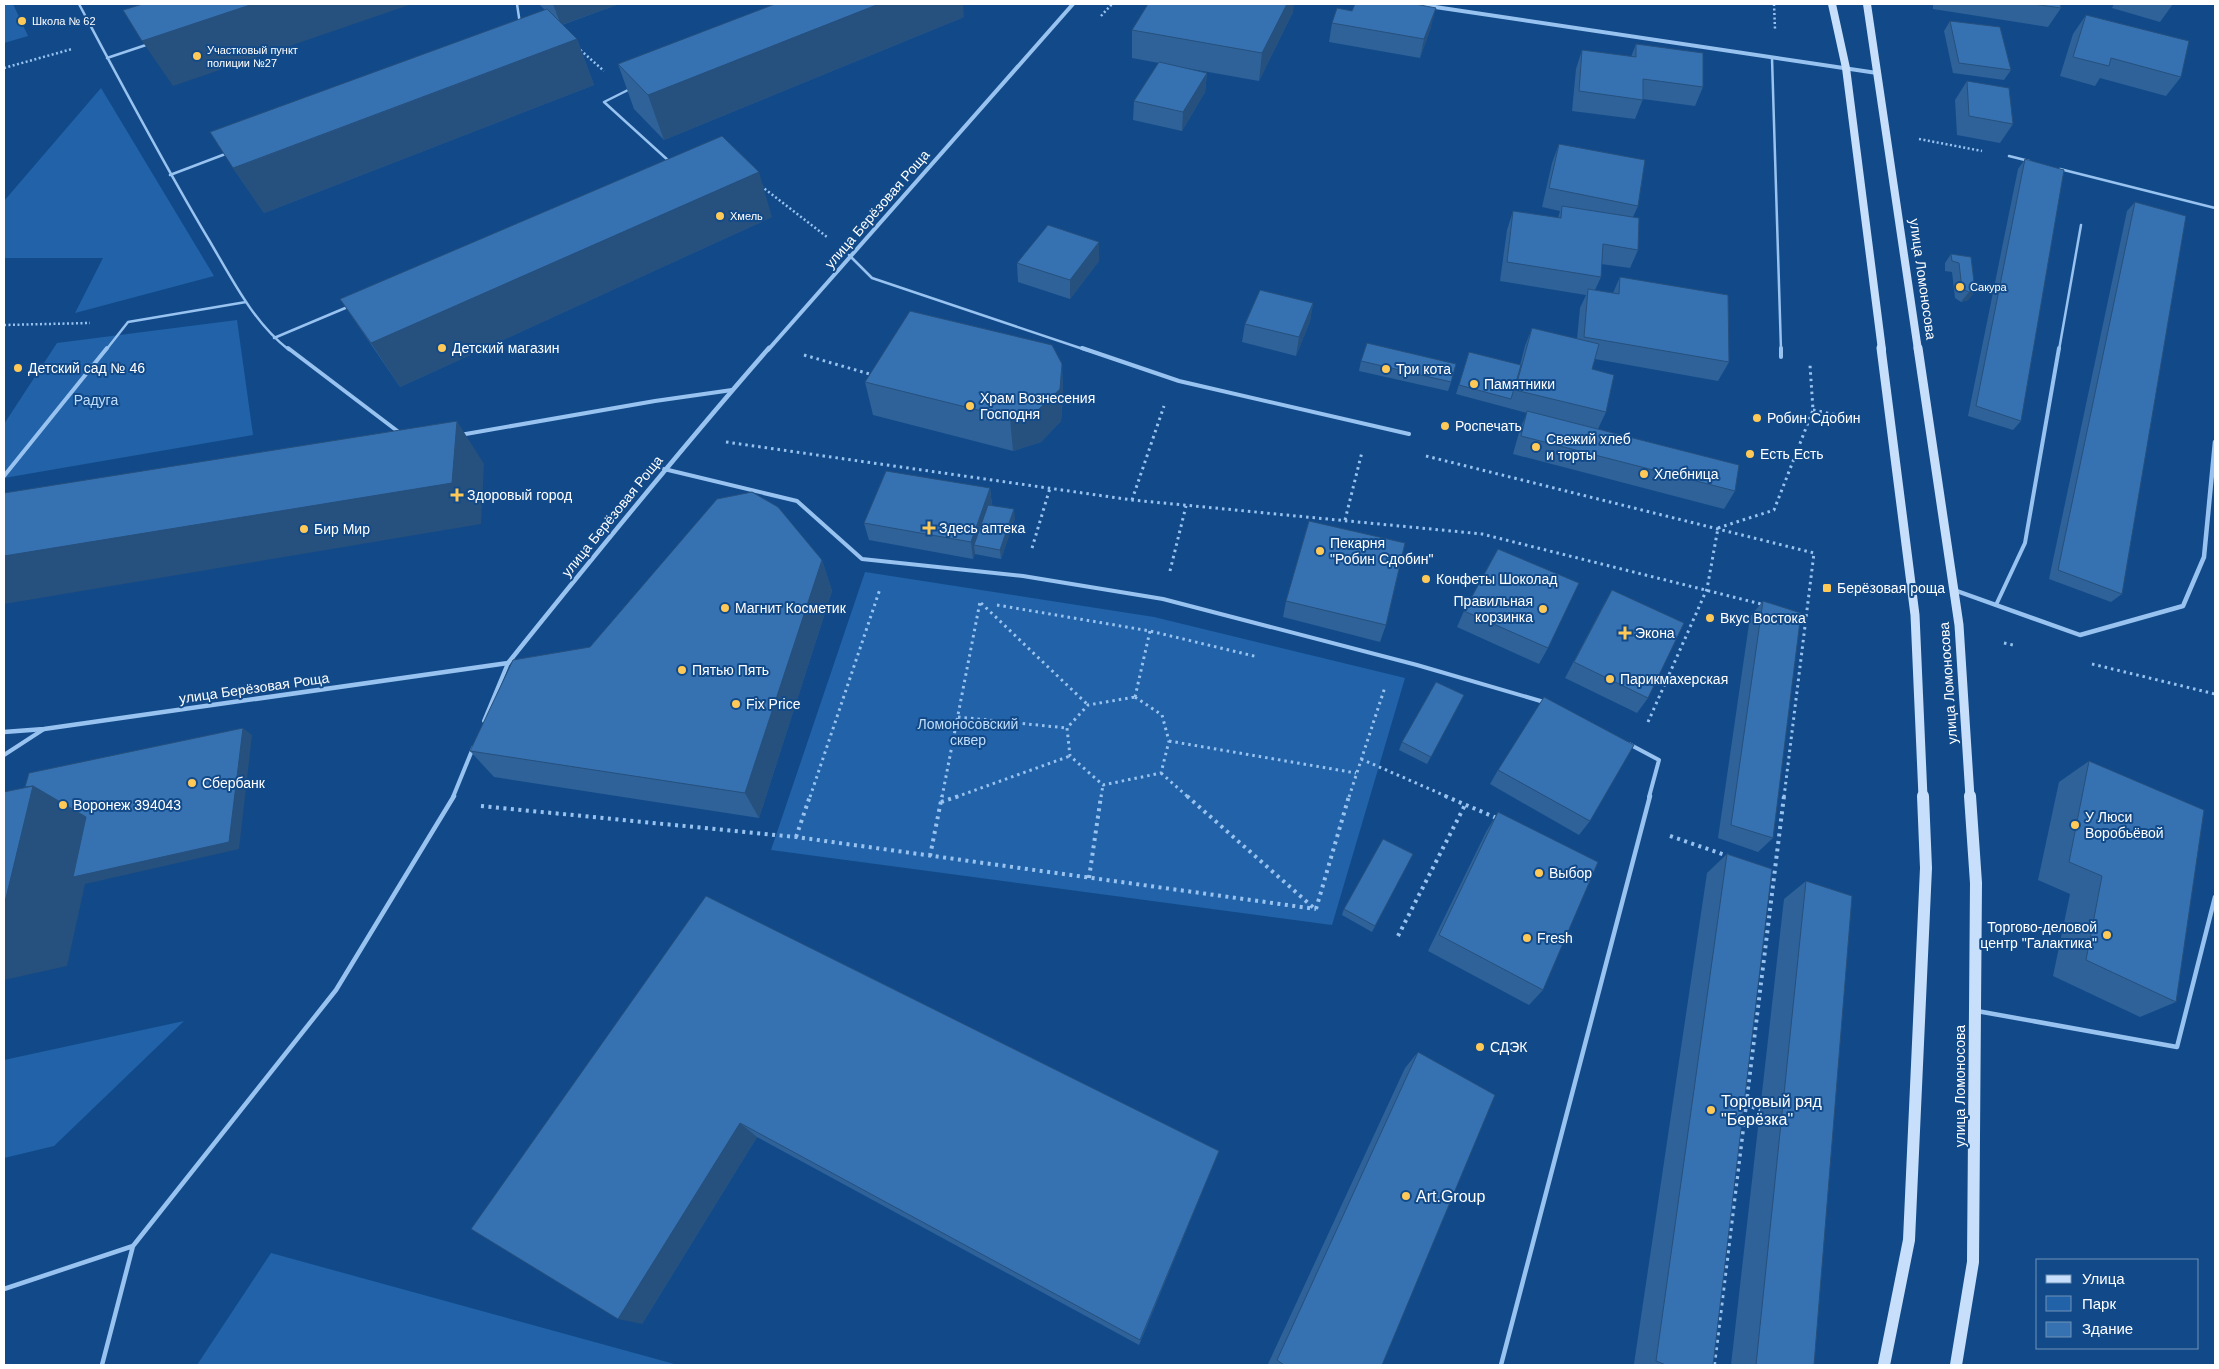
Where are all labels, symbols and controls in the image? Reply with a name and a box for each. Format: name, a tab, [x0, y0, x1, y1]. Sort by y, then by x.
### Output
marker: Школа № 62	[16, 15, 28, 27]
place label: Школа № 62	[32, 15, 96, 27]
place label: Участковый пункт полиции №27	[207, 44, 298, 69]
marker: Участковый пункт полиции №27	[191, 50, 203, 62]
street label: улица Берёзовая Роща	[821, 146, 933, 271]
marker: Хмель	[714, 210, 726, 222]
place label: Хмель	[730, 210, 763, 222]
street label: улица Ломоносова	[1907, 217, 1939, 341]
marker: Сакура	[1954, 281, 1966, 293]
place label: Сакура	[1970, 281, 2008, 293]
place label: Детский магазин	[452, 340, 560, 356]
marker: Детский магазин	[436, 342, 448, 354]
place label: Детский сад № 46	[28, 360, 145, 376]
place label: Три кота	[1396, 361, 1451, 377]
marker: Детский сад № 46	[12, 362, 24, 374]
marker: Три кота	[1380, 363, 1392, 375]
place label: Памятники	[1484, 376, 1555, 392]
marker: Памятники	[1468, 378, 1480, 390]
place label: Храм Вознесения Господня	[980, 390, 1095, 422]
park label: Радуга	[74, 392, 118, 408]
marker: Храм Вознесения Господня	[964, 400, 976, 412]
place label: Робин Сдобин	[1767, 410, 1861, 426]
marker: Робин Сдобин	[1751, 412, 1763, 424]
place label: Роспечать	[1455, 418, 1522, 434]
marker: Роспечать	[1439, 420, 1451, 432]
place label: Свежий хлеб и торты	[1546, 431, 1631, 463]
marker: Свежий хлеб и торты	[1530, 441, 1542, 453]
place label: Есть Есть	[1760, 446, 1824, 462]
marker: Есть Есть	[1744, 448, 1756, 460]
street label: улица Берёзовая Роща	[558, 452, 666, 580]
place label: Хлебница	[1654, 466, 1719, 482]
marker: Хлебница	[1638, 468, 1650, 480]
place label: Здоровый город	[467, 487, 572, 503]
marker: Здоровый город	[451, 489, 463, 501]
place label: Здесь аптека	[939, 520, 1025, 536]
place label: Бир Мир	[314, 521, 370, 537]
marker: Здесь аптека	[923, 522, 935, 534]
marker: Бир Мир	[298, 523, 310, 535]
place label: Пекарня "Робин Сдобин"	[1330, 535, 1434, 567]
marker: Пекарня "Робин Сдобин"	[1314, 545, 1326, 557]
place label: Конфеты Шоколад	[1436, 571, 1557, 587]
marker: Конфеты Шоколад	[1420, 573, 1432, 585]
place label: Берёзовая роща	[1837, 580, 1945, 596]
marker: Берёзовая роща	[1821, 582, 1833, 594]
place label: Правильная корзинка	[1454, 593, 1533, 625]
place label: Магнит Косметик	[735, 600, 847, 616]
marker: Магнит Косметик	[719, 602, 731, 614]
marker: Правильная корзинка	[1537, 603, 1549, 615]
place label: Вкус Востока	[1720, 610, 1806, 626]
marker: Вкус Востока	[1704, 612, 1716, 624]
street label: улица Ломоносова	[1936, 621, 1960, 745]
place label: Экона	[1635, 625, 1675, 641]
marker: Экона	[1619, 627, 1631, 639]
place label: Пятью Пять	[692, 662, 769, 678]
marker: Пятью Пять	[676, 664, 688, 676]
street label: улица Берёзовая Роща	[178, 670, 330, 706]
place label: Парикмахерская	[1620, 671, 1728, 687]
marker: Парикмахерская	[1604, 673, 1616, 685]
place label: Fix Price	[746, 696, 801, 712]
marker: Fix Price	[730, 698, 742, 710]
park label: Ломоносовский сквер	[918, 716, 1018, 748]
place label: Сбербанк	[202, 775, 266, 791]
marker: Сбербанк	[186, 777, 198, 789]
place label: Воронеж 394043	[73, 797, 181, 813]
marker: Воронеж 394043	[57, 799, 69, 811]
place label: У Люси Воробьёвой	[2085, 809, 2164, 841]
marker: У Люси Воробьёвой	[2069, 819, 2081, 831]
place label: Выбор	[1549, 865, 1592, 881]
marker: Выбор	[1533, 867, 1545, 879]
place label: Торгово-деловой центр "Галактика"	[1980, 919, 2097, 951]
marker: Торгово-деловой центр "Галактика"	[2101, 929, 2113, 941]
place label: Fresh	[1537, 930, 1573, 946]
marker: Fresh	[1521, 932, 1533, 944]
street label: улица Ломоносова	[1952, 1025, 1968, 1147]
place label: СДЭК	[1490, 1039, 1528, 1055]
marker: СДЭК	[1474, 1041, 1486, 1053]
place label: Торговый ряд "Берёзка"	[1721, 1093, 1822, 1128]
marker: Торговый ряд "Берёзка"	[1705, 1104, 1717, 1116]
place label: Art.Group	[1416, 1188, 1485, 1205]
marker: Art.Group	[1400, 1190, 1412, 1202]
legend	[2036, 1259, 2199, 1349]
text: Улица	[2082, 1270, 2125, 1287]
text: Парк	[2082, 1295, 2116, 1312]
text: Здание	[2082, 1320, 2133, 1337]

